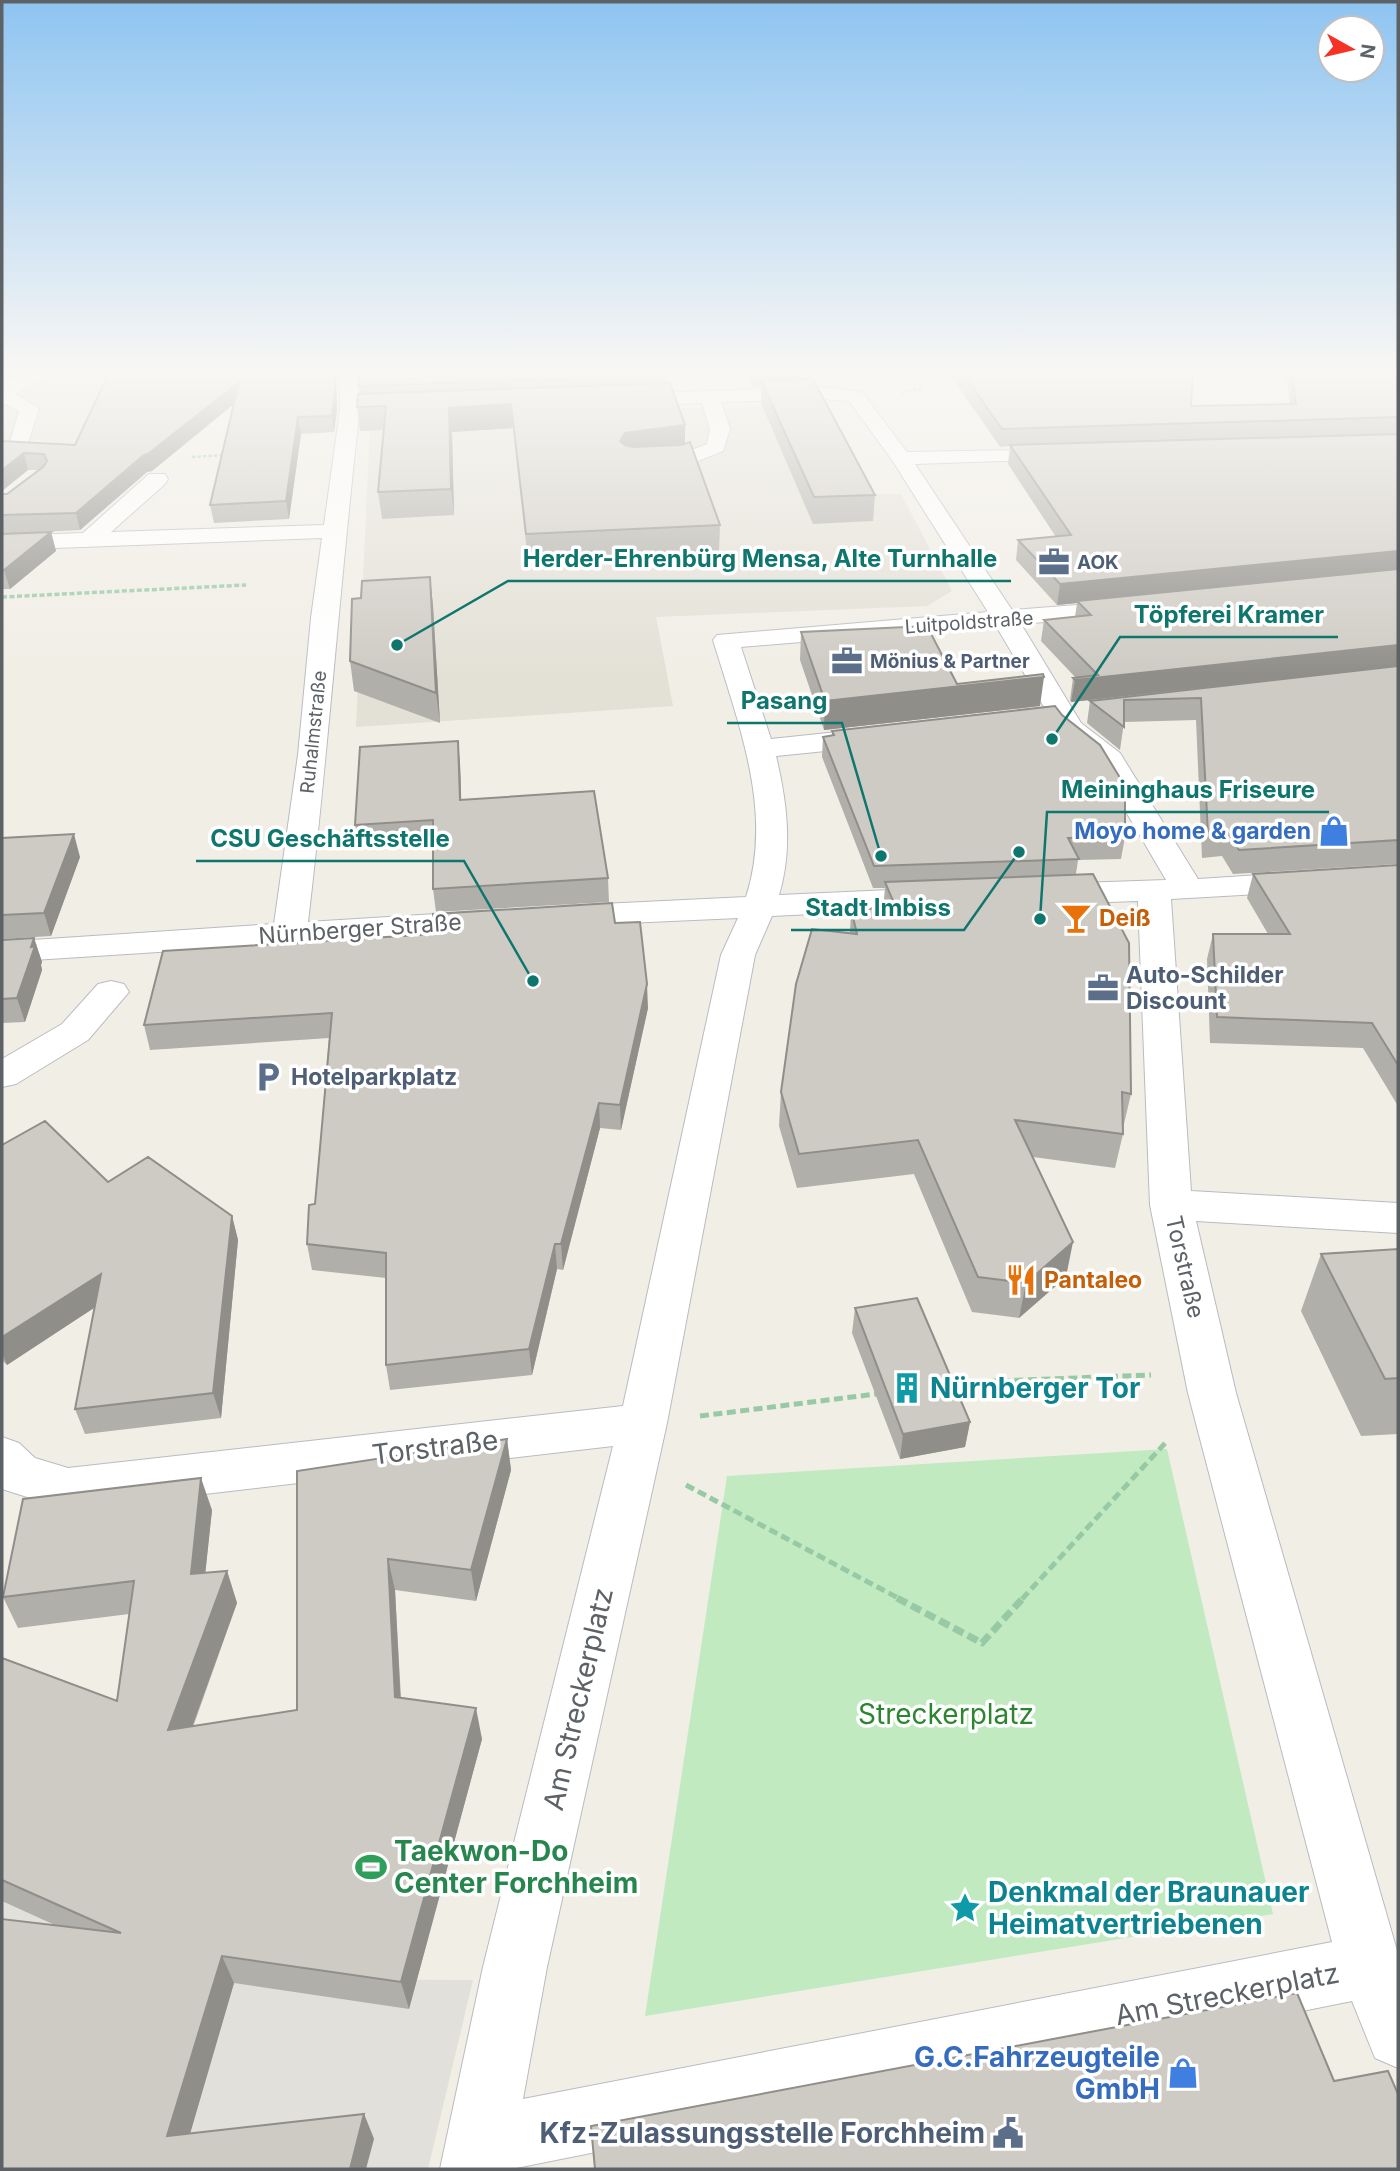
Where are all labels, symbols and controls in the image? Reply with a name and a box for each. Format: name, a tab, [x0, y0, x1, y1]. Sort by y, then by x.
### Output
north arrow	[1316, 14, 1386, 84]
text: N	[1355, 43, 1380, 60]
callout: Herder-Ehrenbürg Mensa, Alte Turnhalle	[508, 536, 1011, 581]
text: Herder-Ehrenbürg Mensa, Alte Turnhalle	[523, 544, 997, 573]
office icon: AOK	[1037, 545, 1071, 579]
place label: AOK	[1077, 551, 1119, 574]
callout: Töpferei Kramer	[1120, 592, 1338, 637]
text: Töpferei Kramer	[1134, 600, 1324, 629]
street label: Luitpoldstraße	[904, 607, 1034, 638]
office icon: Mönius & Partner	[830, 644, 864, 678]
place label: Mönius & Partner	[870, 650, 1030, 673]
street label: Ruhalmstraße	[296, 669, 331, 795]
callout: Pasang	[727, 678, 842, 723]
text: Pasang	[741, 686, 827, 715]
callout: Meininghaus Friseure	[1047, 767, 1329, 812]
text: Meininghaus Friseure	[1061, 775, 1315, 804]
shop icon: Moyo home & garden	[1317, 814, 1351, 848]
callout: CSU Geschäftsstelle	[196, 816, 464, 861]
place label: Moyo home & garden	[1074, 817, 1311, 845]
text: CSU Geschäftsstelle	[210, 824, 450, 853]
callout: Stadt Imbiss	[791, 885, 964, 930]
text: Stadt Imbiss	[805, 893, 951, 922]
bar icon: Deiß	[1059, 901, 1093, 935]
place label: Deiß	[1099, 904, 1151, 932]
street label: Nürnberger Straße	[258, 908, 462, 950]
place label: Auto-Schilder Discount	[1126, 961, 1284, 1015]
office icon: Auto-Schilder Discount	[1086, 971, 1120, 1005]
parking icon: Hotelparkplatz	[251, 1060, 285, 1094]
place label: Hotelparkplatz	[291, 1063, 457, 1091]
street label: Torstraße	[1160, 1213, 1210, 1321]
restaurant icon: Pantaleo	[1004, 1263, 1038, 1297]
place label: Pantaleo	[1044, 1266, 1142, 1294]
building icon: Nürnberger Tor	[890, 1371, 924, 1405]
place label: Nürnberger Tor	[930, 1371, 1140, 1405]
street label: Torstraße	[370, 1422, 500, 1472]
street label: Am Streckerplatz	[536, 1584, 620, 1814]
park label: Streckerplatz	[858, 1697, 1034, 1731]
place label: Taekwon-Do Center Forchheim	[394, 1834, 638, 1900]
sports icon: Taekwon-Do Center Forchheim	[354, 1850, 388, 1884]
place label: Denkmal der Braunauer Heimatvertriebenen	[988, 1875, 1309, 1941]
place icon: Denkmal der Braunauer Heimatvertriebenen	[948, 1891, 982, 1925]
street label: Am Streckerplatz	[1112, 1956, 1342, 2032]
place label: G.C.Fahrzeugteile GmbH	[914, 2040, 1160, 2106]
shop icon: G.C.Fahrzeugteile GmbH	[1166, 2056, 1200, 2090]
place label: Kfz-Zulassungsstelle Forchheim	[540, 2116, 985, 2150]
public building icon: Kfz-Zulassungsstelle Forchheim	[991, 2116, 1025, 2150]

